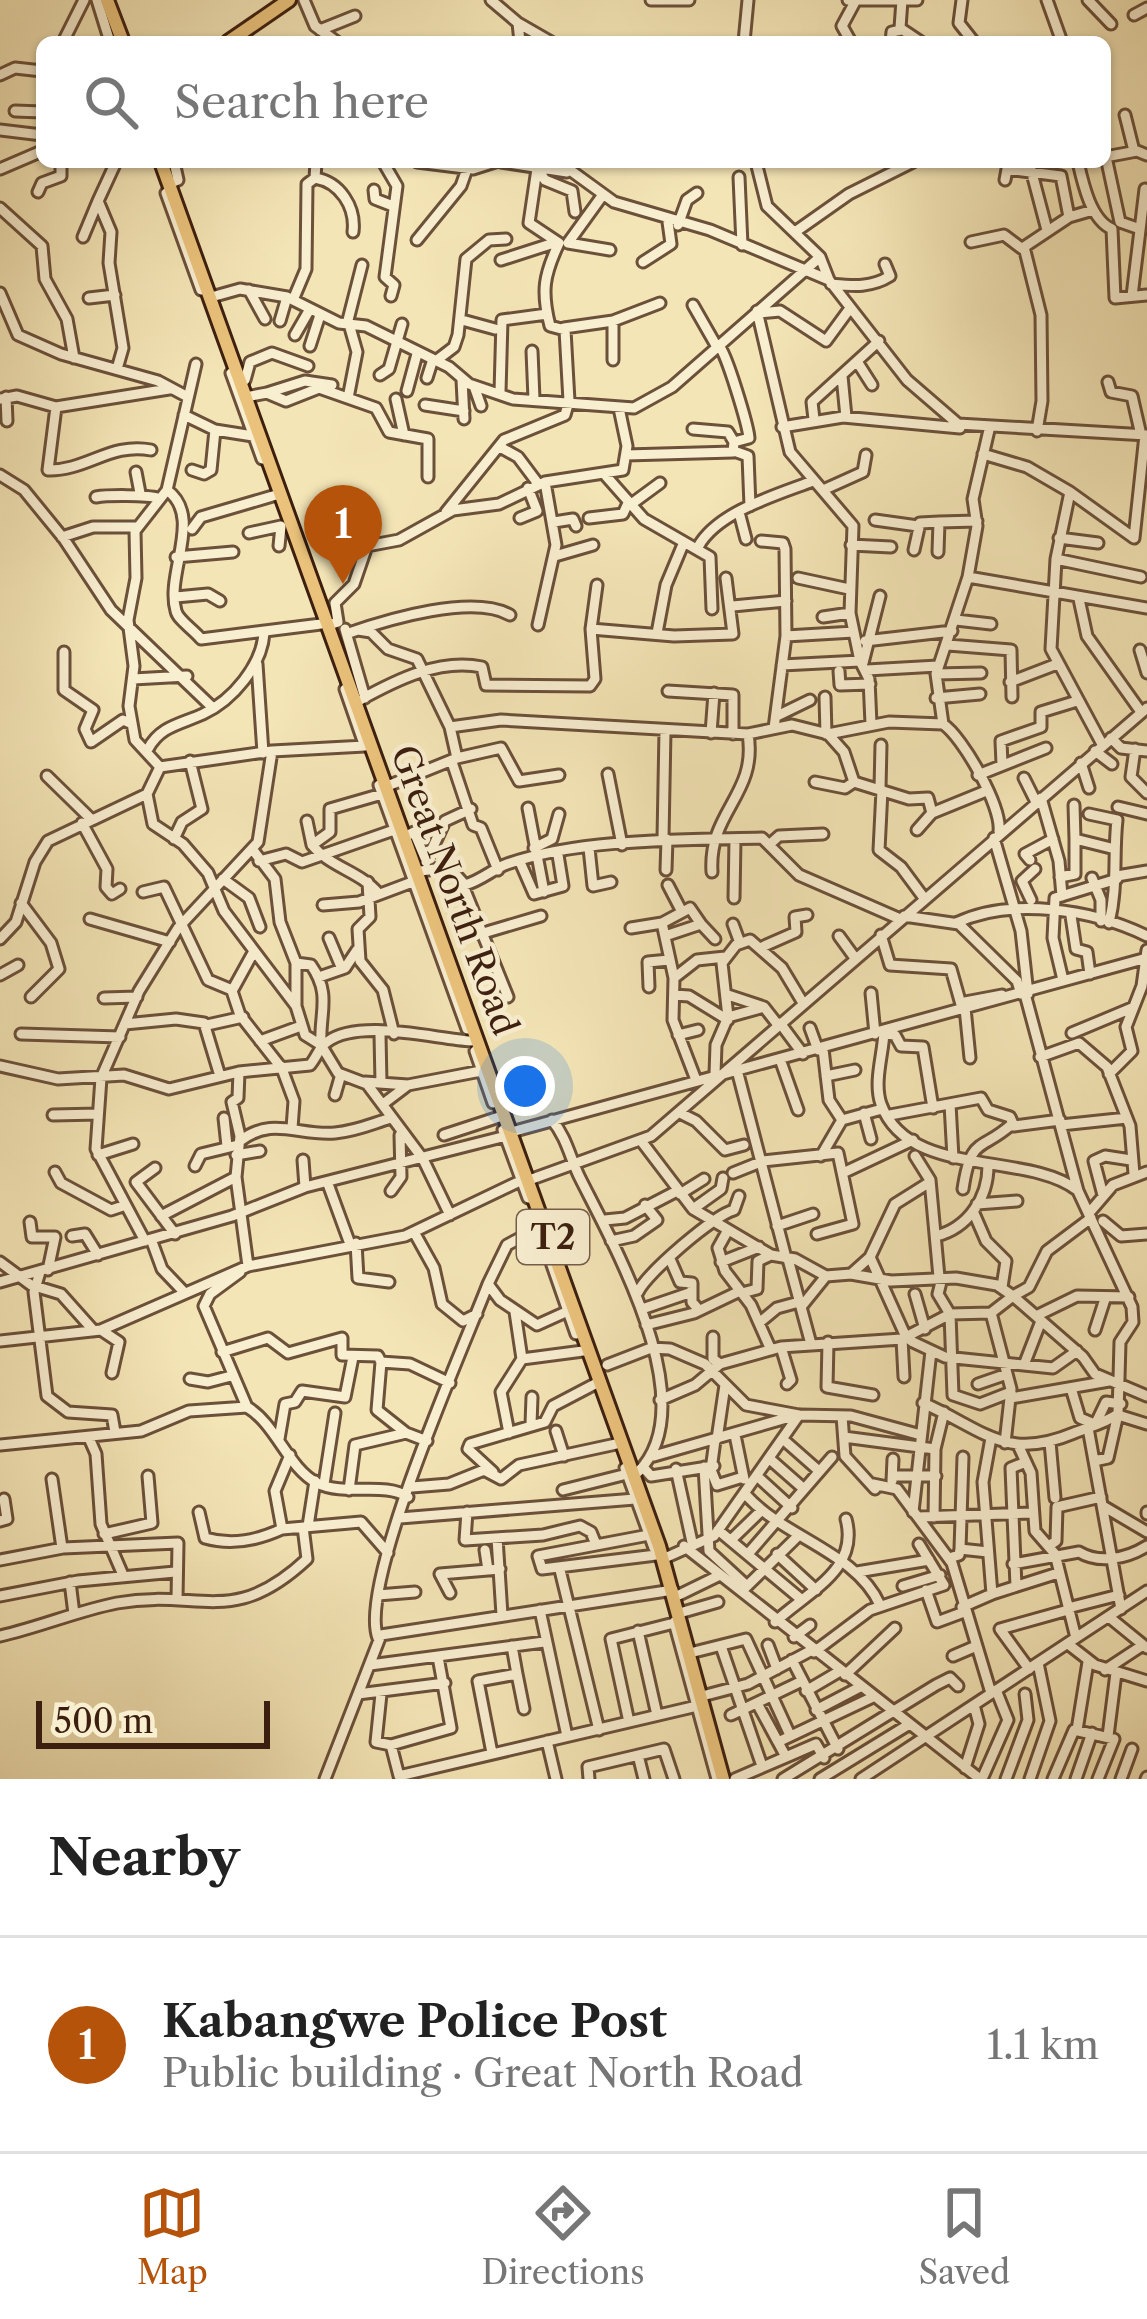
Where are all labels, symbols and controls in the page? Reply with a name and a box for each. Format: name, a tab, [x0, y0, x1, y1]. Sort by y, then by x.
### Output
search box	[36, 36, 1111, 168]
icon: search	[78, 69, 144, 135]
text: Search here	[174, 74, 429, 130]
pin: 1	[304, 485, 382, 584]
street label: Great North Road	[382, 739, 528, 1041]
your location	[495, 1056, 555, 1116]
road number: T2	[517, 1210, 589, 1264]
scale bar	[36, 1695, 270, 1748]
text: 500 m	[54, 1701, 153, 1742]
text: Nearby	[48, 1826, 240, 1888]
text: Kabangwe Police Post	[162, 1993, 667, 2049]
text: 1	[78, 2021, 96, 2069]
text: 1.1 km	[987, 2021, 1099, 2069]
text: Public building · Great North Road	[162, 2049, 804, 2097]
tab: Map	[137, 2180, 208, 2293]
tab: Directions	[482, 2180, 645, 2293]
tab: Saved	[918, 2180, 1010, 2293]

